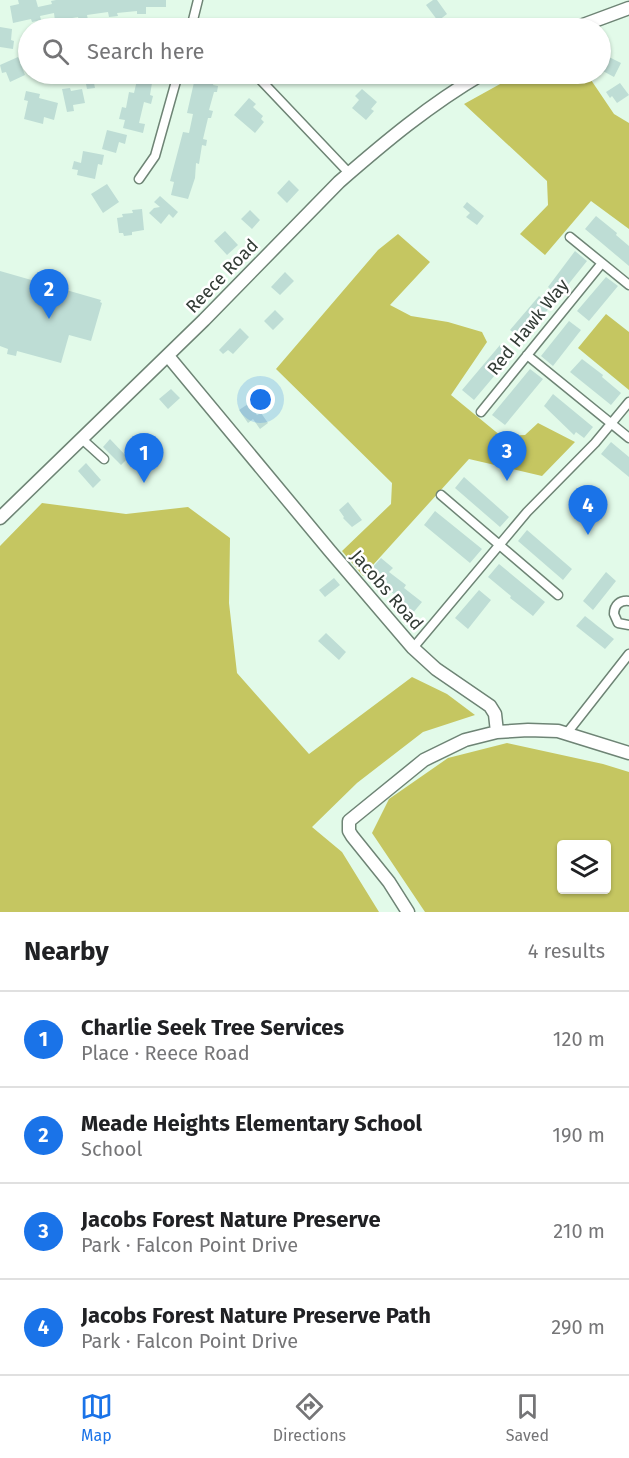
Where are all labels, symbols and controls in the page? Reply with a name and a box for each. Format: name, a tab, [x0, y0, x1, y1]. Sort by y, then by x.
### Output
search box	[18, 18, 611, 84]
icon: search	[39, 35, 72, 68]
text: Search here	[87, 38, 205, 65]
street label: Reece Road	[181, 234, 263, 318]
pin: 2	[29, 270, 68, 319]
street label: Red Hawk Way	[482, 274, 574, 380]
your location	[246, 385, 275, 414]
pin: 3	[488, 432, 526, 481]
pin: 1	[124, 434, 164, 483]
pin: 4	[568, 486, 608, 535]
street label: Jacobs Road	[346, 545, 428, 635]
map controls	[557, 840, 611, 894]
button: layers	[557, 840, 611, 894]
text: Nearby	[24, 936, 109, 967]
text: 4 results	[528, 939, 605, 963]
text: Charlie Seek Tree Services	[81, 1014, 344, 1041]
text: 1	[39, 1027, 48, 1051]
text: 120 m	[553, 1027, 605, 1051]
text: Place · Reece Road	[81, 1041, 250, 1065]
text: Meade Heights Elementary School	[81, 1110, 422, 1137]
text: 2	[38, 1123, 49, 1147]
text: 190 m	[552, 1123, 605, 1147]
text: School	[81, 1137, 142, 1161]
text: Jacobs Forest Nature Preserve	[81, 1206, 381, 1233]
text: 3	[38, 1219, 49, 1243]
text: 210 m	[553, 1219, 605, 1243]
text: Park · Falcon Point Drive	[81, 1233, 298, 1257]
text: Jacobs Forest Nature Preserve Path	[81, 1302, 431, 1329]
text: 4	[38, 1315, 49, 1339]
text: 290 m	[551, 1315, 605, 1339]
text: Park · Falcon Point Drive	[81, 1329, 298, 1353]
tab: Map	[80, 1390, 113, 1445]
tab: Directions	[273, 1390, 346, 1445]
tab: Saved	[506, 1390, 549, 1445]

